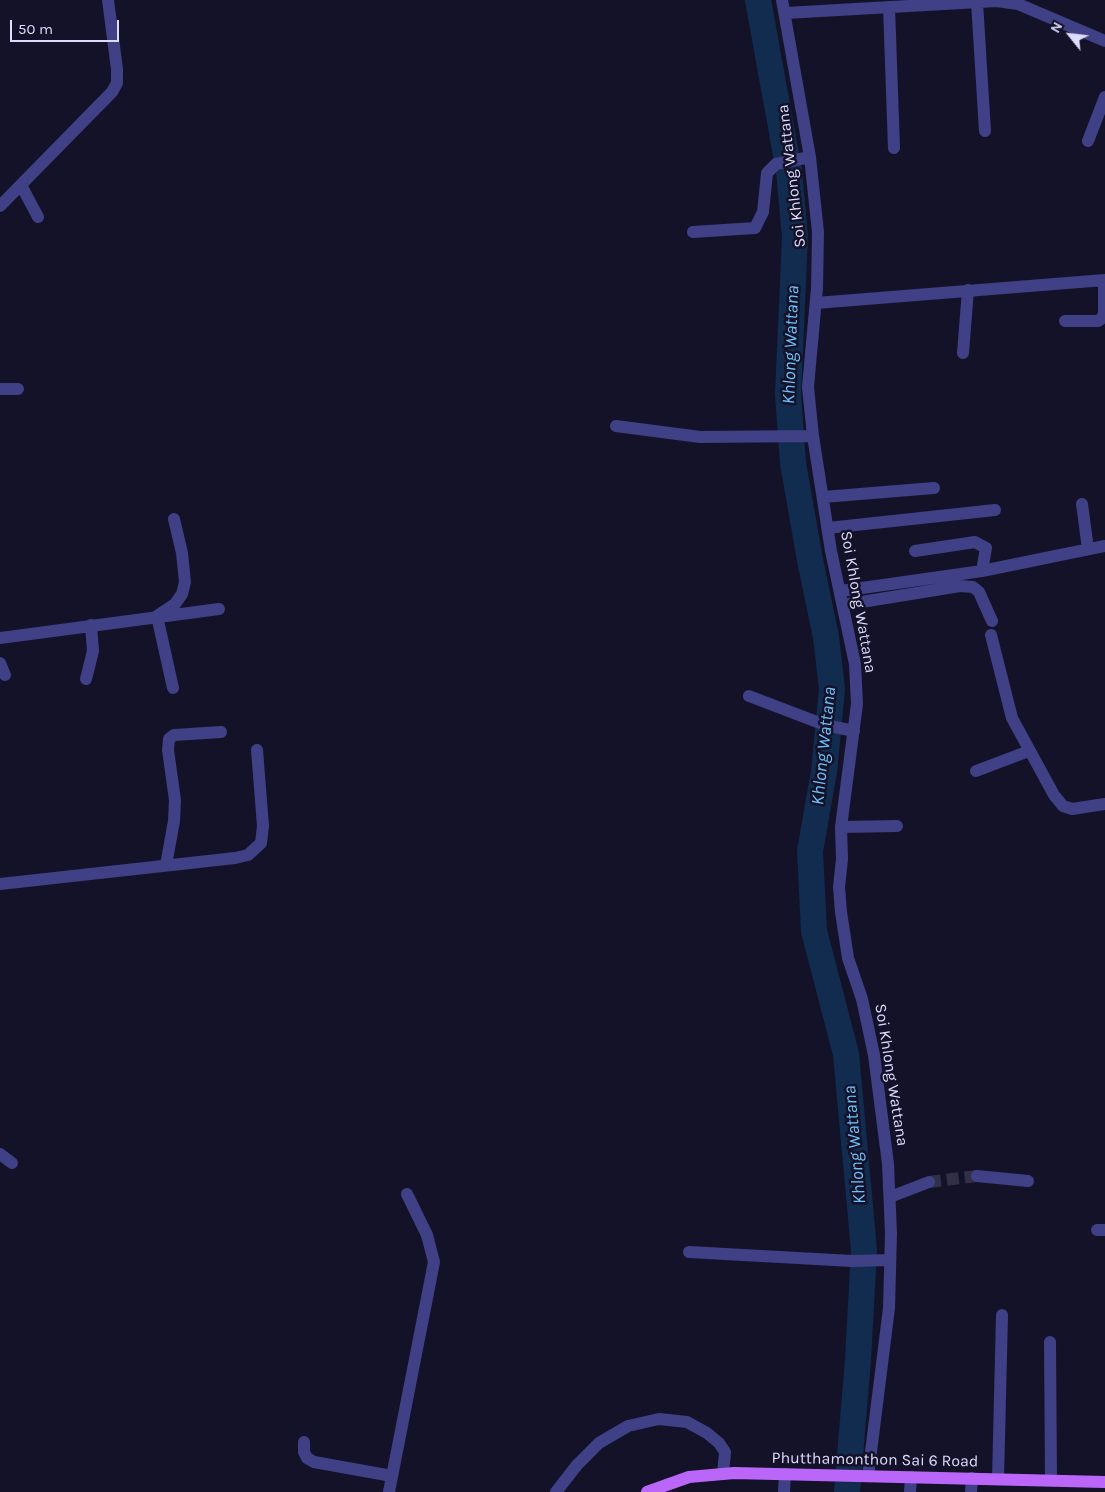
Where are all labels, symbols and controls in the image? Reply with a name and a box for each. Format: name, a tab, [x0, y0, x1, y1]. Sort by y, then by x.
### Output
scale bar	[12, 10, 121, 42]
north arrow	[1045, 10, 1095, 60]
text: N	[1047, 19, 1066, 36]
text: 50 m	[18, 20, 53, 38]
street label: Soi Khlong Wattana	[774, 103, 810, 249]
water label: Khlong Wattana	[778, 285, 804, 405]
street label: Soi Khlong Wattana	[836, 529, 880, 675]
water label: Khlong Wattana	[807, 686, 841, 806]
street label: Soi Khlong Wattana	[870, 1002, 912, 1148]
water label: Khlong Wattana	[839, 1085, 871, 1205]
street label: Phutthamonthon Sai 6 Road	[771, 1449, 979, 1471]

